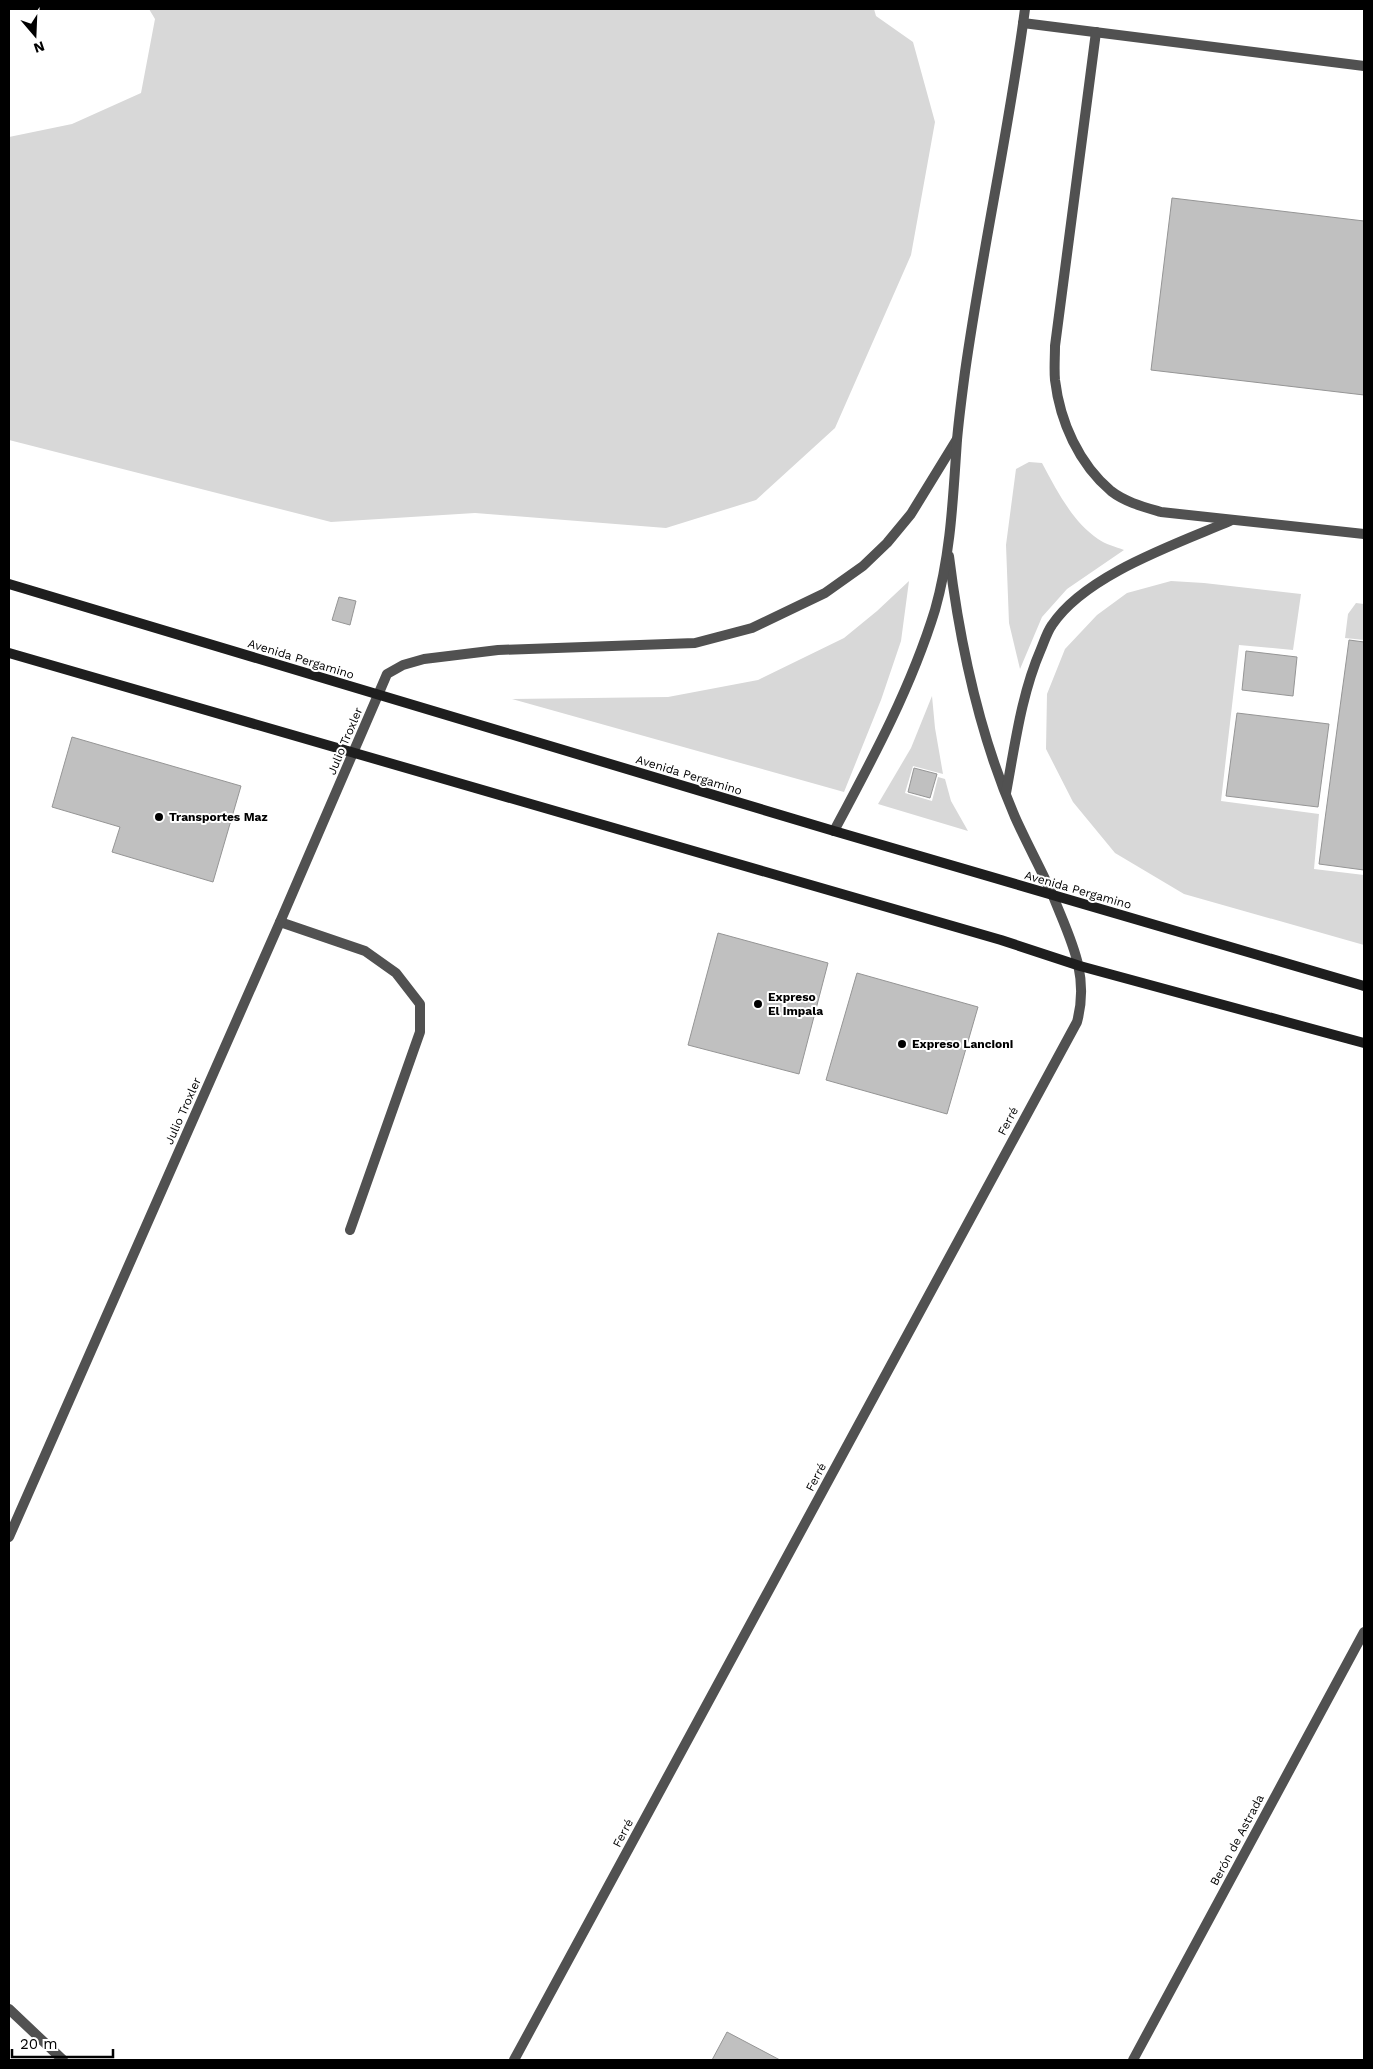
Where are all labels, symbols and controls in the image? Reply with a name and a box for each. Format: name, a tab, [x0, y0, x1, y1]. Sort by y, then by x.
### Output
north arrow	[10, 10, 60, 60]
text: N	[32, 38, 47, 57]
street label: Avenida Pergamino	[246, 636, 356, 682]
street label: Julio Troxler	[325, 705, 366, 777]
street label: Avenida Pergamino	[634, 752, 744, 798]
place label: Transportes Maz	[169, 810, 268, 824]
marker: Transportes Maz	[153, 811, 165, 823]
street label: Avenida Pergamino	[1023, 868, 1133, 912]
place label: Expreso El Impala	[768, 990, 823, 1018]
marker: Expreso El Impala	[752, 998, 764, 1010]
place label: Expreso Lancioni	[912, 1037, 1013, 1051]
marker: Expreso Lancioni	[896, 1038, 908, 1050]
street label: Julio Troxler	[162, 1075, 204, 1147]
street label: Ferré	[995, 1104, 1021, 1138]
street label: Ferré	[803, 1460, 829, 1494]
street label: Berón de Astrada	[1207, 1792, 1267, 1888]
street label: Ferré	[610, 1816, 636, 1850]
scale bar	[12, 2026, 114, 2058]
text: 20 m	[20, 2035, 58, 2053]

